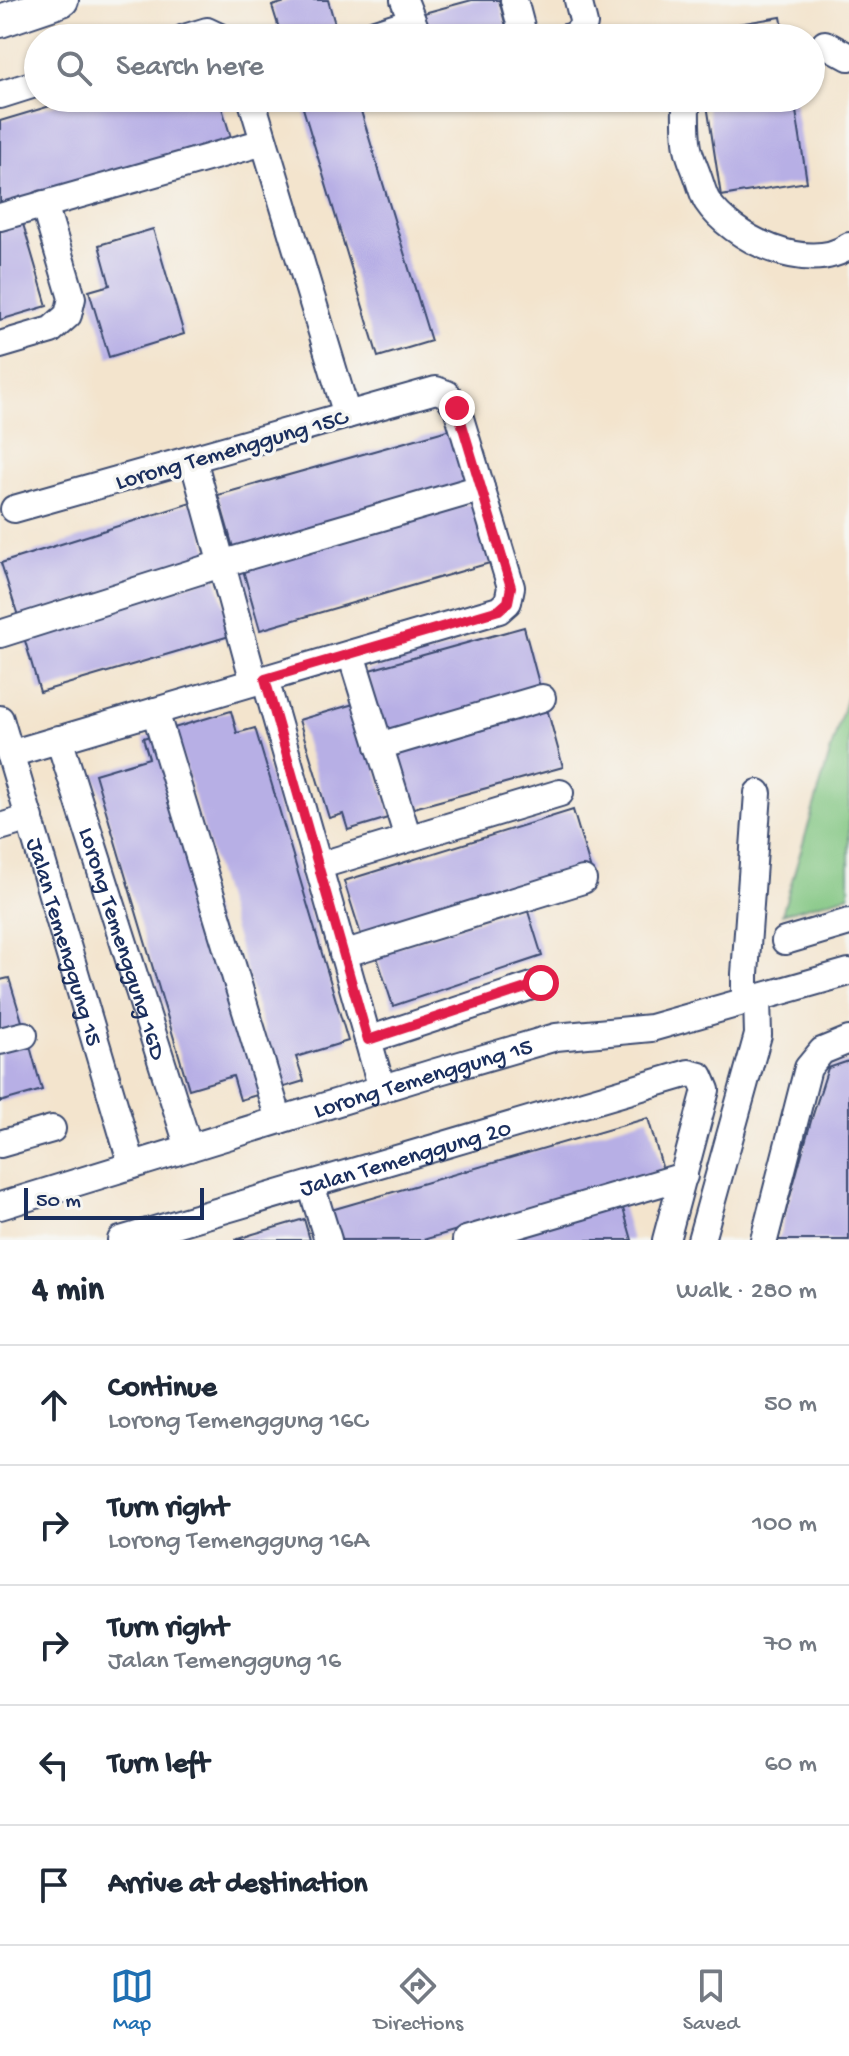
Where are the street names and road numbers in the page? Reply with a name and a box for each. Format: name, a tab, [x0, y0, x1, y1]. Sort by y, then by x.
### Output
street label: Lorong Temenggung 15C	[113, 404, 353, 498]
street label: Lorong Temenggung 16D	[70, 824, 171, 1064]
street label: Jalan Temenggung 15	[18, 835, 107, 1050]
street label: Lorong Temenggung 15	[311, 1034, 536, 1127]
street label: Jalan Temenggung 20	[297, 1115, 515, 1205]

